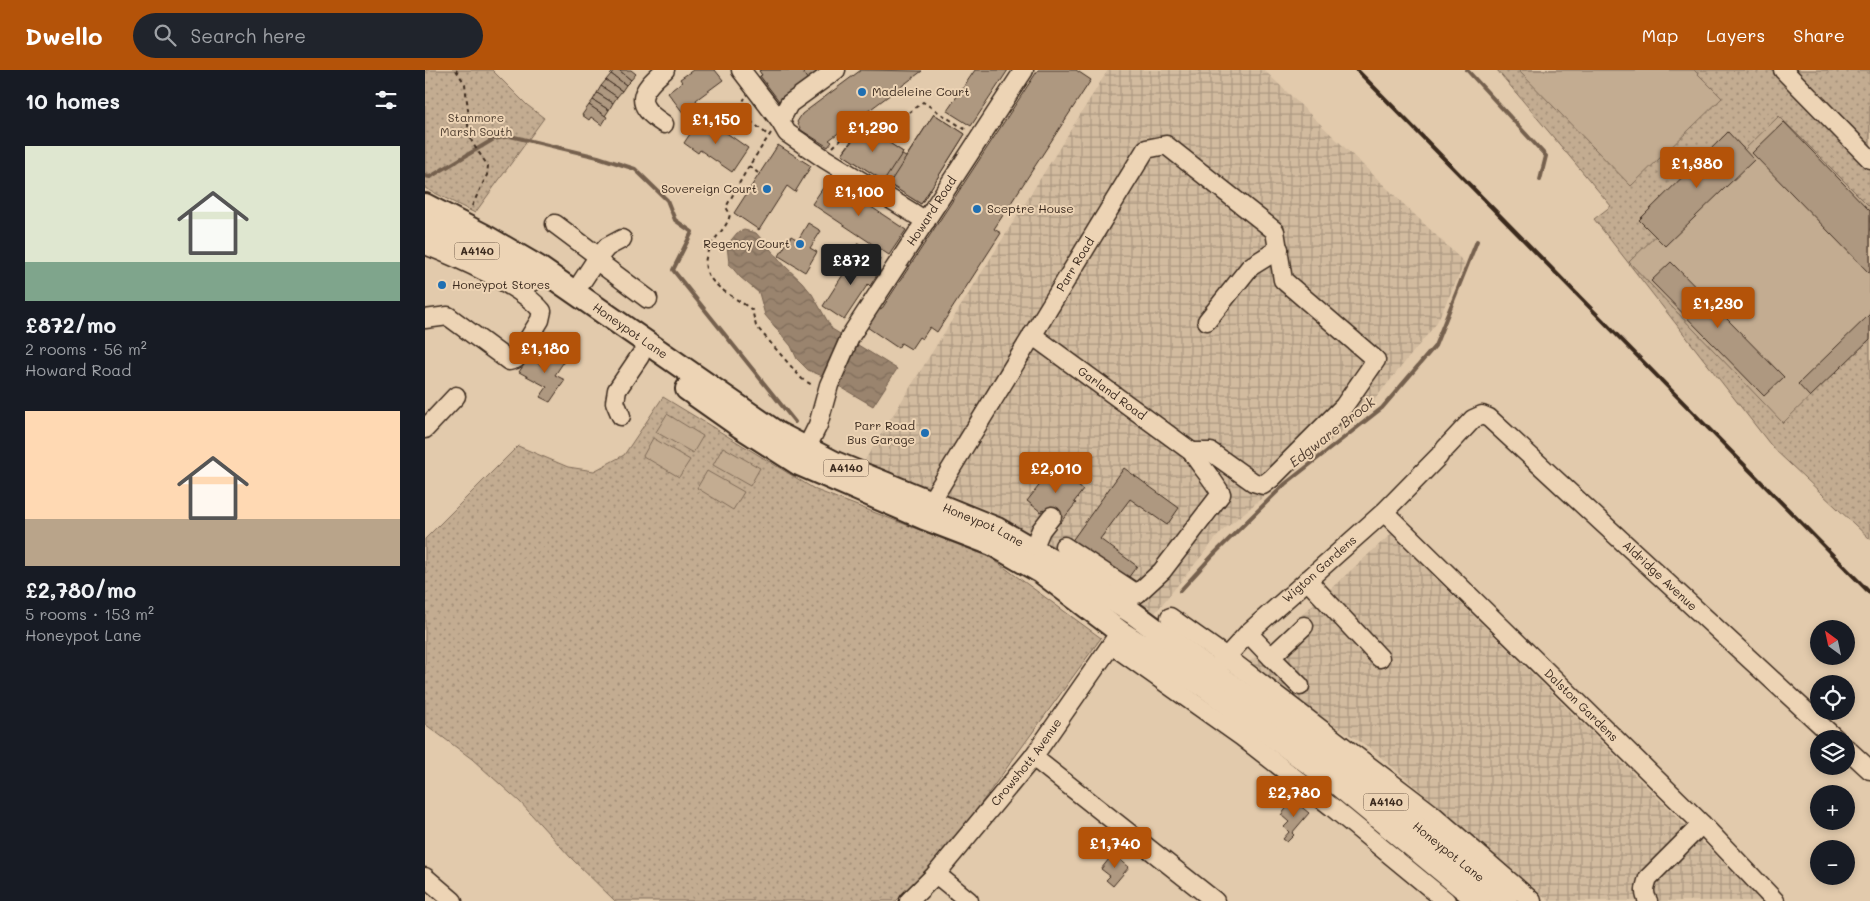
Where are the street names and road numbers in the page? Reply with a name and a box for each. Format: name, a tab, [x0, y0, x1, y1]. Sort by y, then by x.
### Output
street label: Howard Road	[902, 172, 960, 248]
street label: Parr Road	[1052, 234, 1097, 294]
road number: A4140	[455, 242, 499, 260]
street label: Honeypot Lane	[590, 299, 671, 362]
street label: Garland Road	[1075, 362, 1150, 423]
road number: A4140	[823, 459, 869, 476]
street label: Honeypot Lane	[941, 499, 1027, 550]
street label: Wigton Gardens	[1278, 531, 1359, 606]
street label: Aldridge Avenue	[1620, 537, 1701, 614]
street label: Dalston Gardens	[1541, 665, 1622, 745]
street label: Crowshott Avenue	[987, 715, 1065, 809]
road number: A4140	[1363, 794, 1409, 810]
street label: Honeypot Lane	[1410, 818, 1488, 885]

